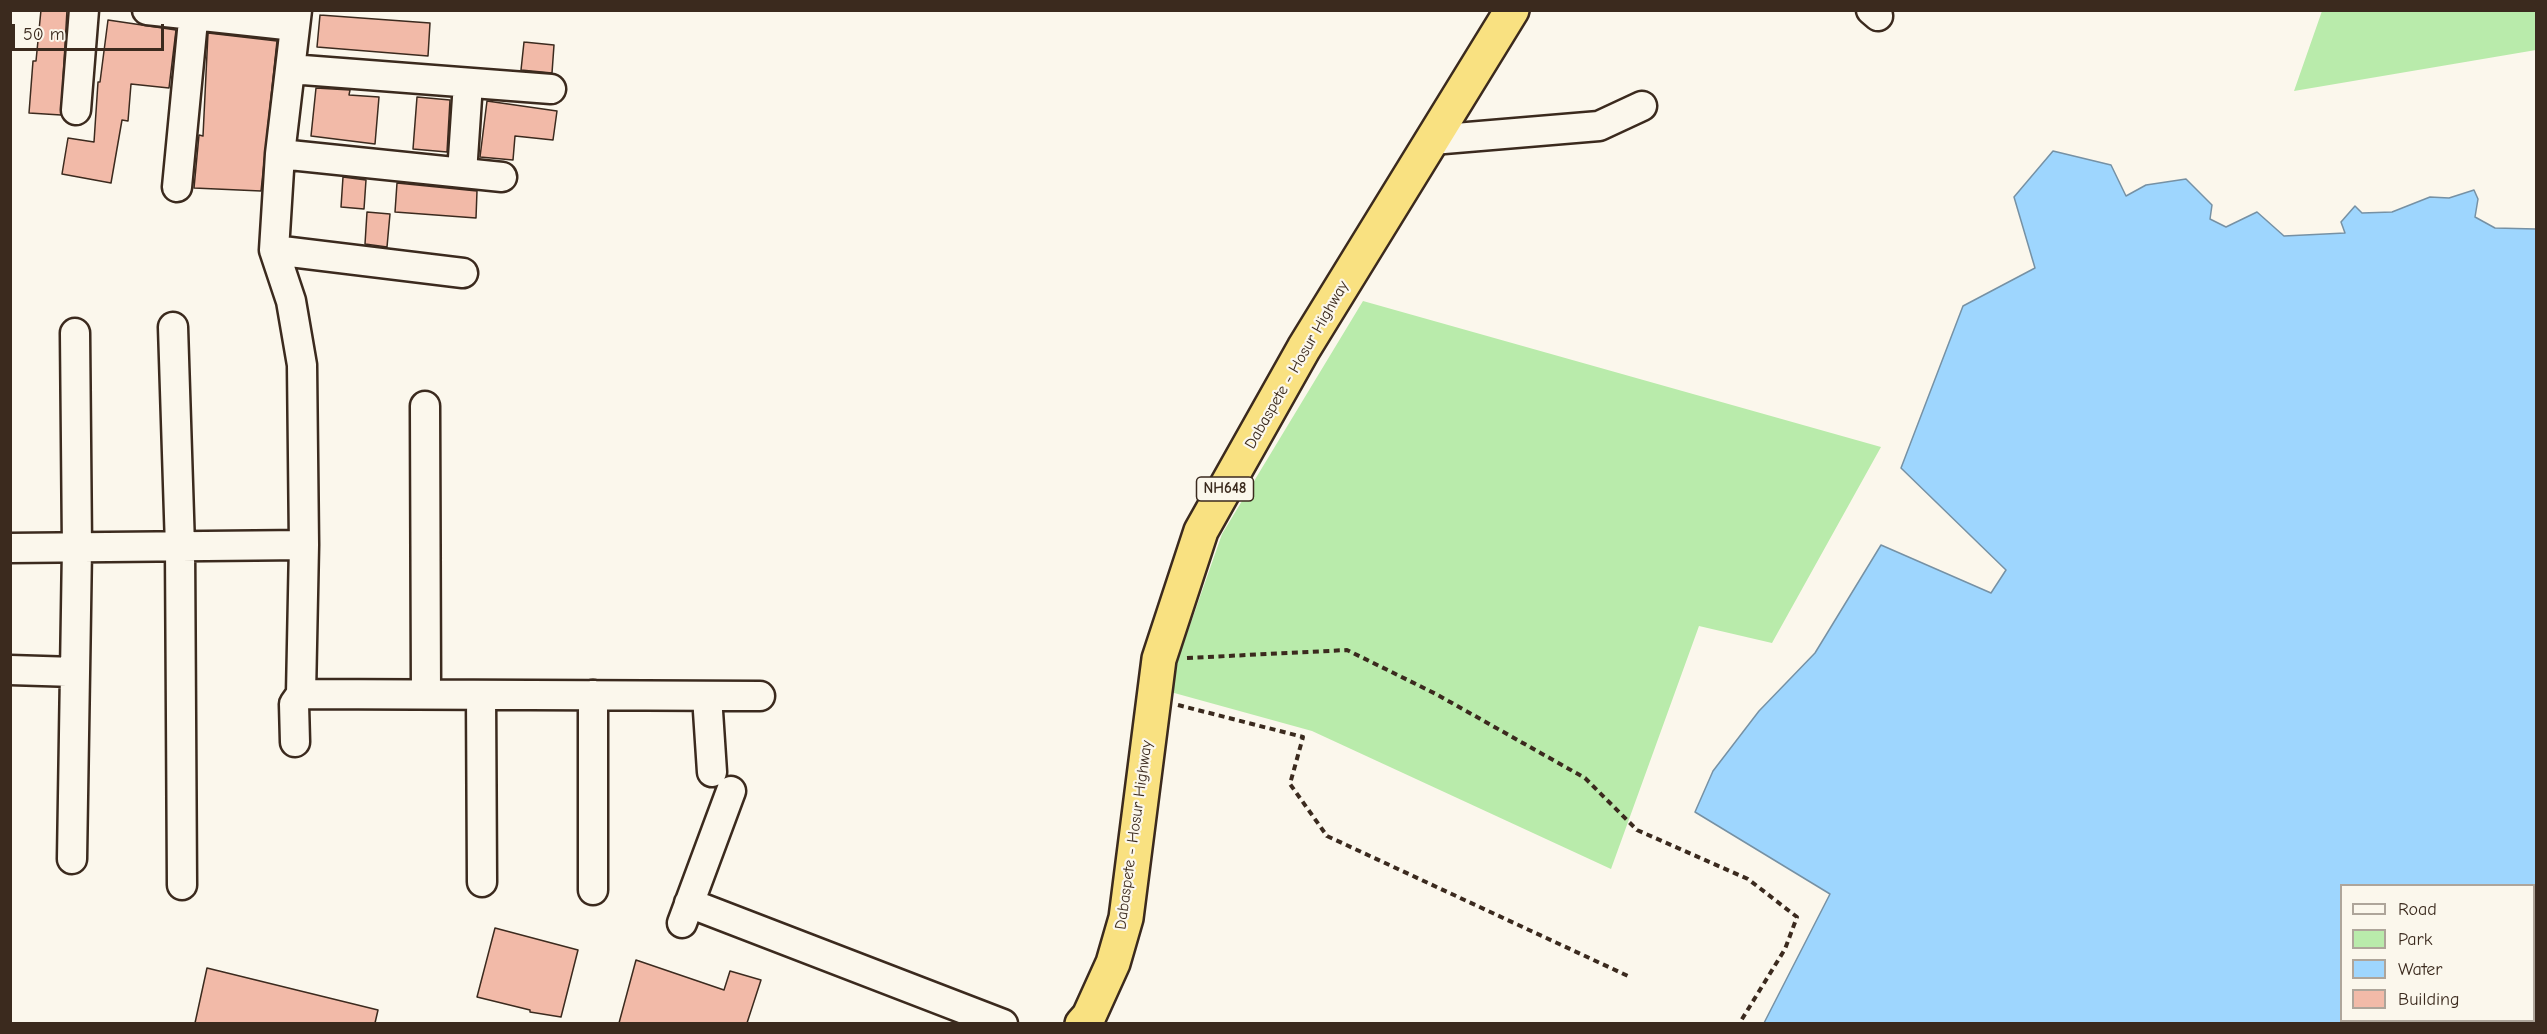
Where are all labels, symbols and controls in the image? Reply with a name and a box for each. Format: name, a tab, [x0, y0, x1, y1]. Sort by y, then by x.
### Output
scale bar	[15, 12, 166, 50]
text: 50 m	[23, 24, 65, 45]
street label: Dabaspete - Hosur Highway	[1241, 278, 1353, 452]
road number: NH648	[1196, 477, 1254, 501]
street label: Dabaspete - Hosur Highway	[1111, 739, 1157, 931]
legend	[2340, 884, 2535, 1022]
text: Road	[2398, 899, 2437, 920]
text: Park	[2398, 929, 2432, 950]
text: Water	[2398, 959, 2442, 980]
text: Building	[2398, 989, 2460, 1010]

